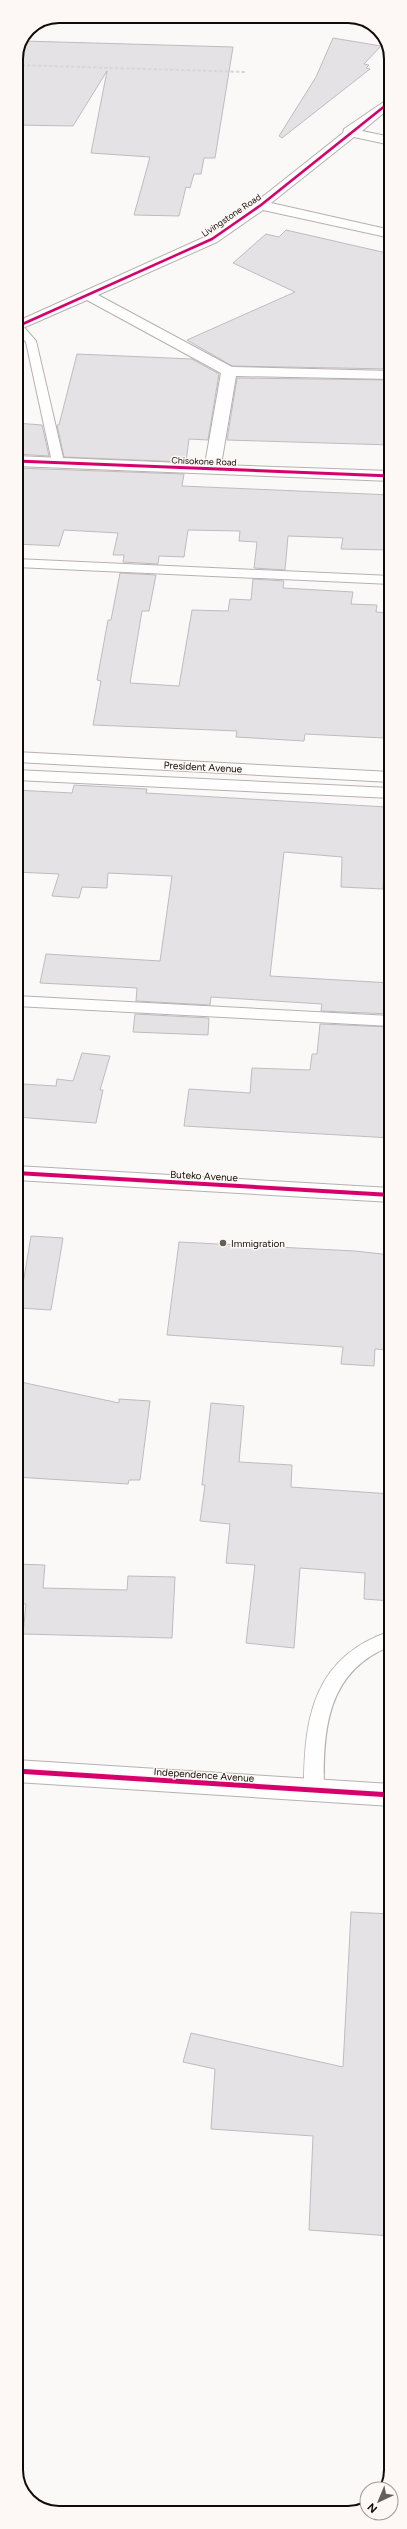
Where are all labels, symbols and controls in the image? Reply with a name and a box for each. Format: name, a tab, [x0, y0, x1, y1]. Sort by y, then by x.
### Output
street label: Livingstone Road	[199, 191, 263, 239]
street label: Chisokone Road	[171, 454, 237, 468]
street label: President Avenue	[163, 758, 243, 776]
street label: Buteko Avenue	[170, 1168, 239, 1184]
place label: Immigration	[231, 1237, 285, 1250]
marker: Immigration	[218, 1238, 228, 1248]
street label: Independence Avenue	[153, 1765, 255, 1785]
north arrow	[359, 2481, 399, 2521]
text: N	[365, 2500, 380, 2515]

